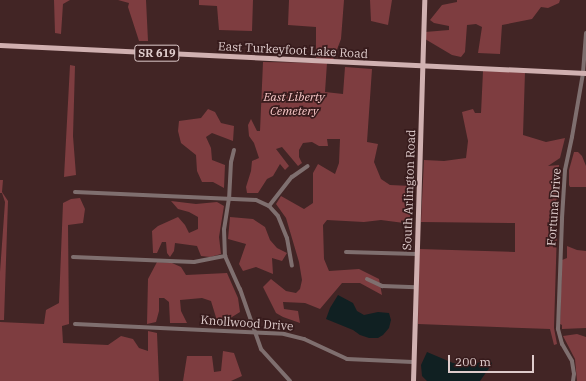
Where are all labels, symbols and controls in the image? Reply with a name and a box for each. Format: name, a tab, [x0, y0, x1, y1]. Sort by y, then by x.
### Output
street label: East Turkeyfoot Lake Road	[218, 39, 368, 61]
road number: SR 619	[134, 44, 180, 62]
park label: East Liberty Cemetery	[263, 90, 325, 118]
street label: South Arlington Road	[400, 129, 418, 251]
street label: Fortuna Drive	[544, 167, 564, 247]
street label: Knollwood Drive	[200, 313, 294, 333]
scale bar	[450, 347, 536, 373]
text: 200 m	[455, 354, 491, 369]

